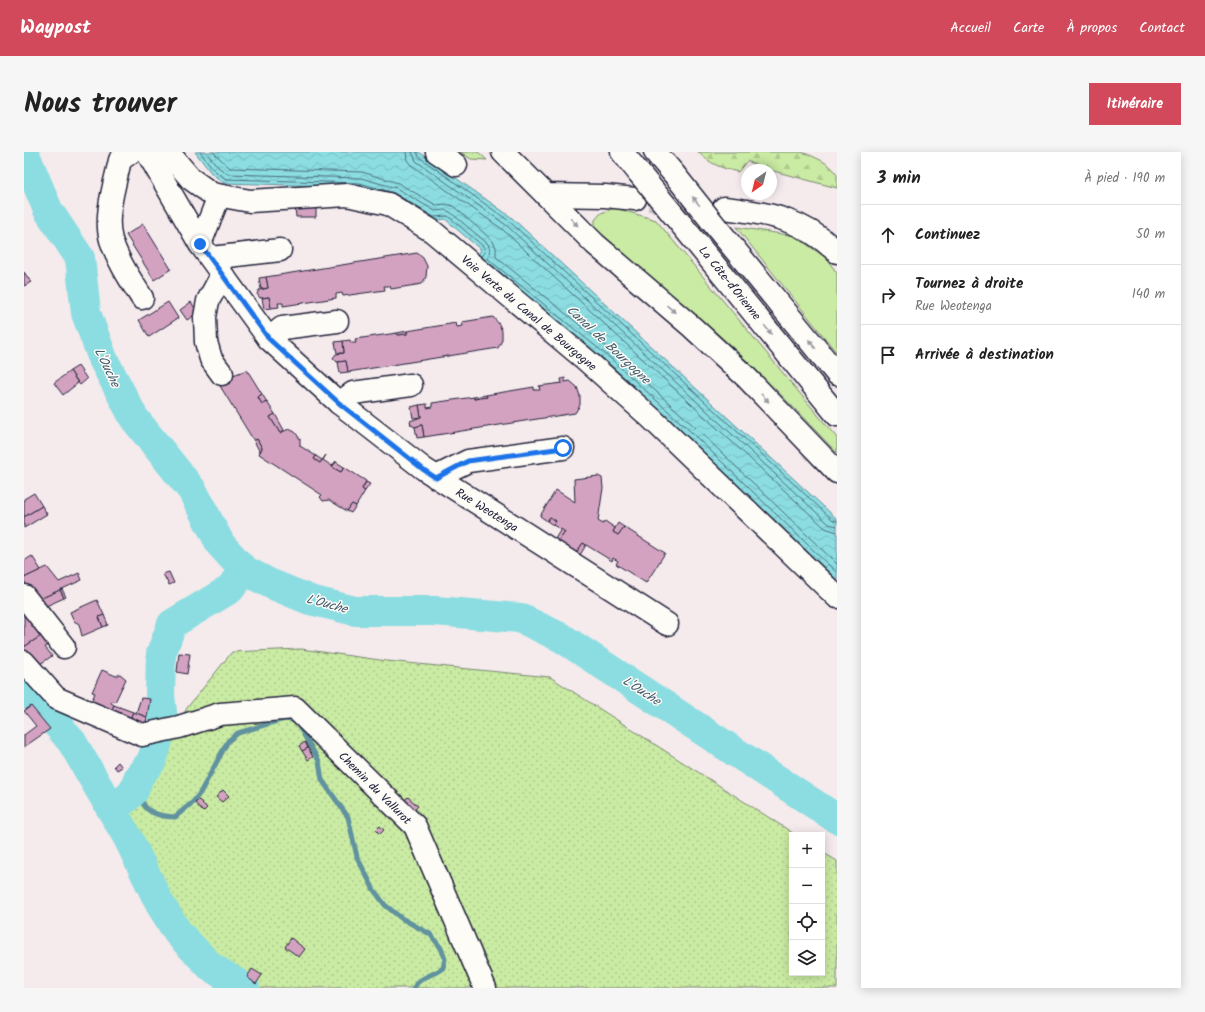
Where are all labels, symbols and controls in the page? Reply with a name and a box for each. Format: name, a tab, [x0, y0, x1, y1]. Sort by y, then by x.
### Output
text: Waypost	[20, 13, 91, 43]
text: Accueil	[950, 17, 991, 39]
text: Carte	[1013, 17, 1044, 39]
text: À propos	[1066, 17, 1117, 39]
text: Contact	[1139, 17, 1185, 39]
text: Nous trouver	[24, 82, 177, 127]
button: Itinéraire	[1089, 83, 1181, 125]
north arrow	[741, 164, 777, 200]
text: 3 min	[877, 165, 921, 192]
text: À pied · 190 m	[1084, 168, 1165, 189]
one-way arrow	[691, 196, 700, 207]
one-way arrow	[569, 217, 579, 227]
text: Continuez	[915, 223, 980, 247]
icon: ahead	[877, 224, 899, 246]
text: 50 m	[1136, 224, 1165, 245]
route end	[191, 235, 209, 253]
street label: La Côte-d'Orienne	[694, 242, 766, 325]
street label: Voie Verte du Canal de Bourgogne	[457, 251, 601, 376]
text: Tournez à droite	[915, 272, 1023, 296]
icon: right	[877, 284, 899, 306]
text: 140 m	[1132, 284, 1165, 305]
text: Rue Weotenga	[915, 296, 992, 317]
water label: Canal de Bourgogne	[561, 300, 656, 391]
one-way arrow	[665, 304, 676, 313]
one-way arrow	[763, 325, 772, 336]
one-way arrow	[808, 339, 817, 350]
text: Arrivée à destination	[915, 343, 1054, 367]
water label: L'Ouche	[88, 344, 126, 392]
icon: arrive	[877, 344, 899, 366]
one-way arrow	[760, 393, 770, 403]
route start	[554, 439, 572, 457]
street label: Rue Weotenga	[452, 484, 522, 537]
water label: L'Ouche	[304, 589, 351, 620]
water label: L'Ouche	[618, 671, 665, 712]
street label: Chemin du Vallurot	[334, 747, 416, 830]
map controls	[789, 832, 825, 976]
button: +	[789, 832, 825, 868]
button: −	[789, 868, 825, 904]
button: locate	[789, 904, 825, 940]
button: layers	[789, 940, 825, 976]

